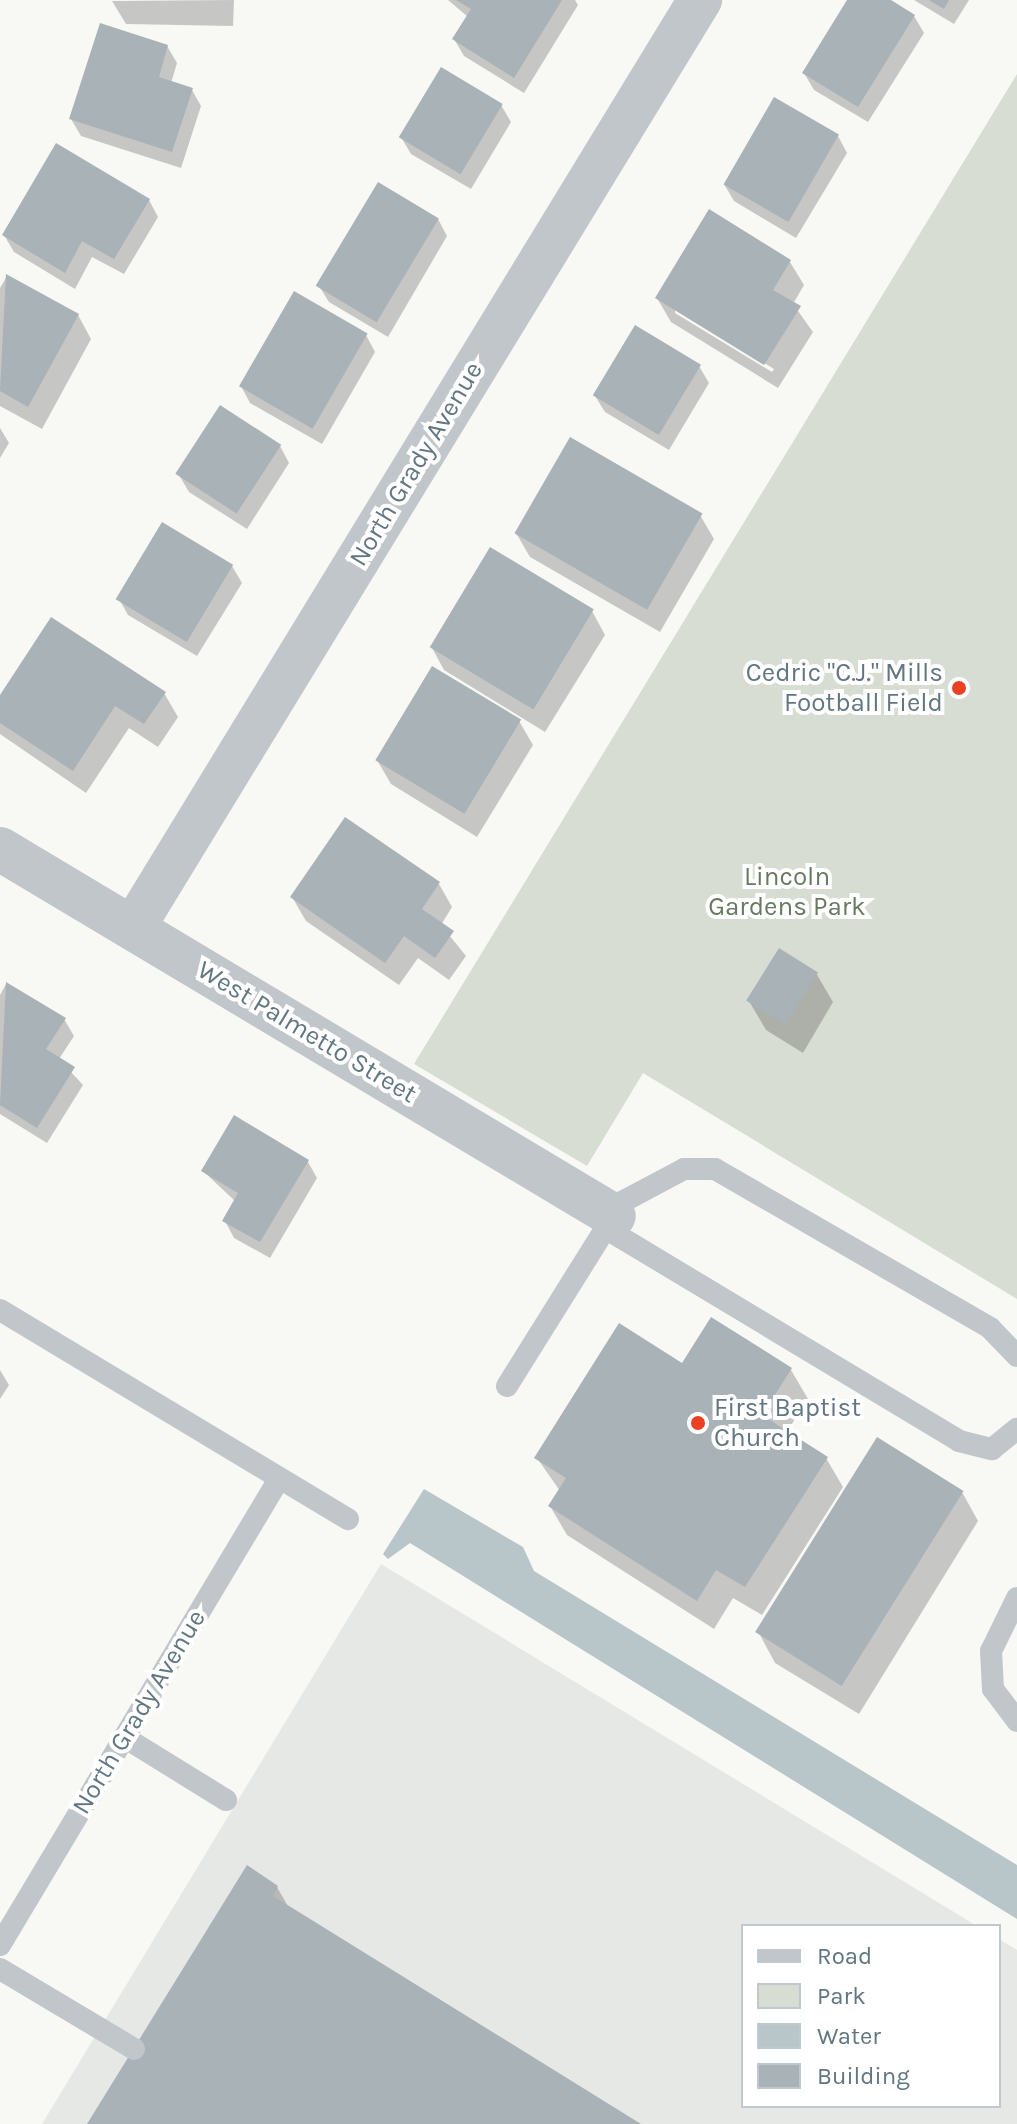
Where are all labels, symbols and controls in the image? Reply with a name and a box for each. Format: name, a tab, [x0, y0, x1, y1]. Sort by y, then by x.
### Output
street label: North Grady Avenue	[343, 356, 489, 572]
place label: Cedric "C.J." Mills Football Field	[746, 657, 943, 718]
marker: Cedric "C.J." Mills Football Field	[950, 679, 968, 697]
park label: Lincoln Gardens Park	[708, 861, 866, 922]
street label: West Palmetto Street	[192, 954, 422, 1110]
place label: First Baptist Church	[714, 1392, 861, 1454]
marker: First Baptist Church	[689, 1414, 707, 1432]
street label: North Grady Avenue	[66, 1604, 212, 1820]
legend	[741, 1924, 1001, 2108]
text: Road	[817, 1942, 872, 1970]
text: Park	[817, 1982, 866, 2010]
text: Water	[817, 2022, 881, 2050]
text: Building	[817, 2062, 910, 2090]

